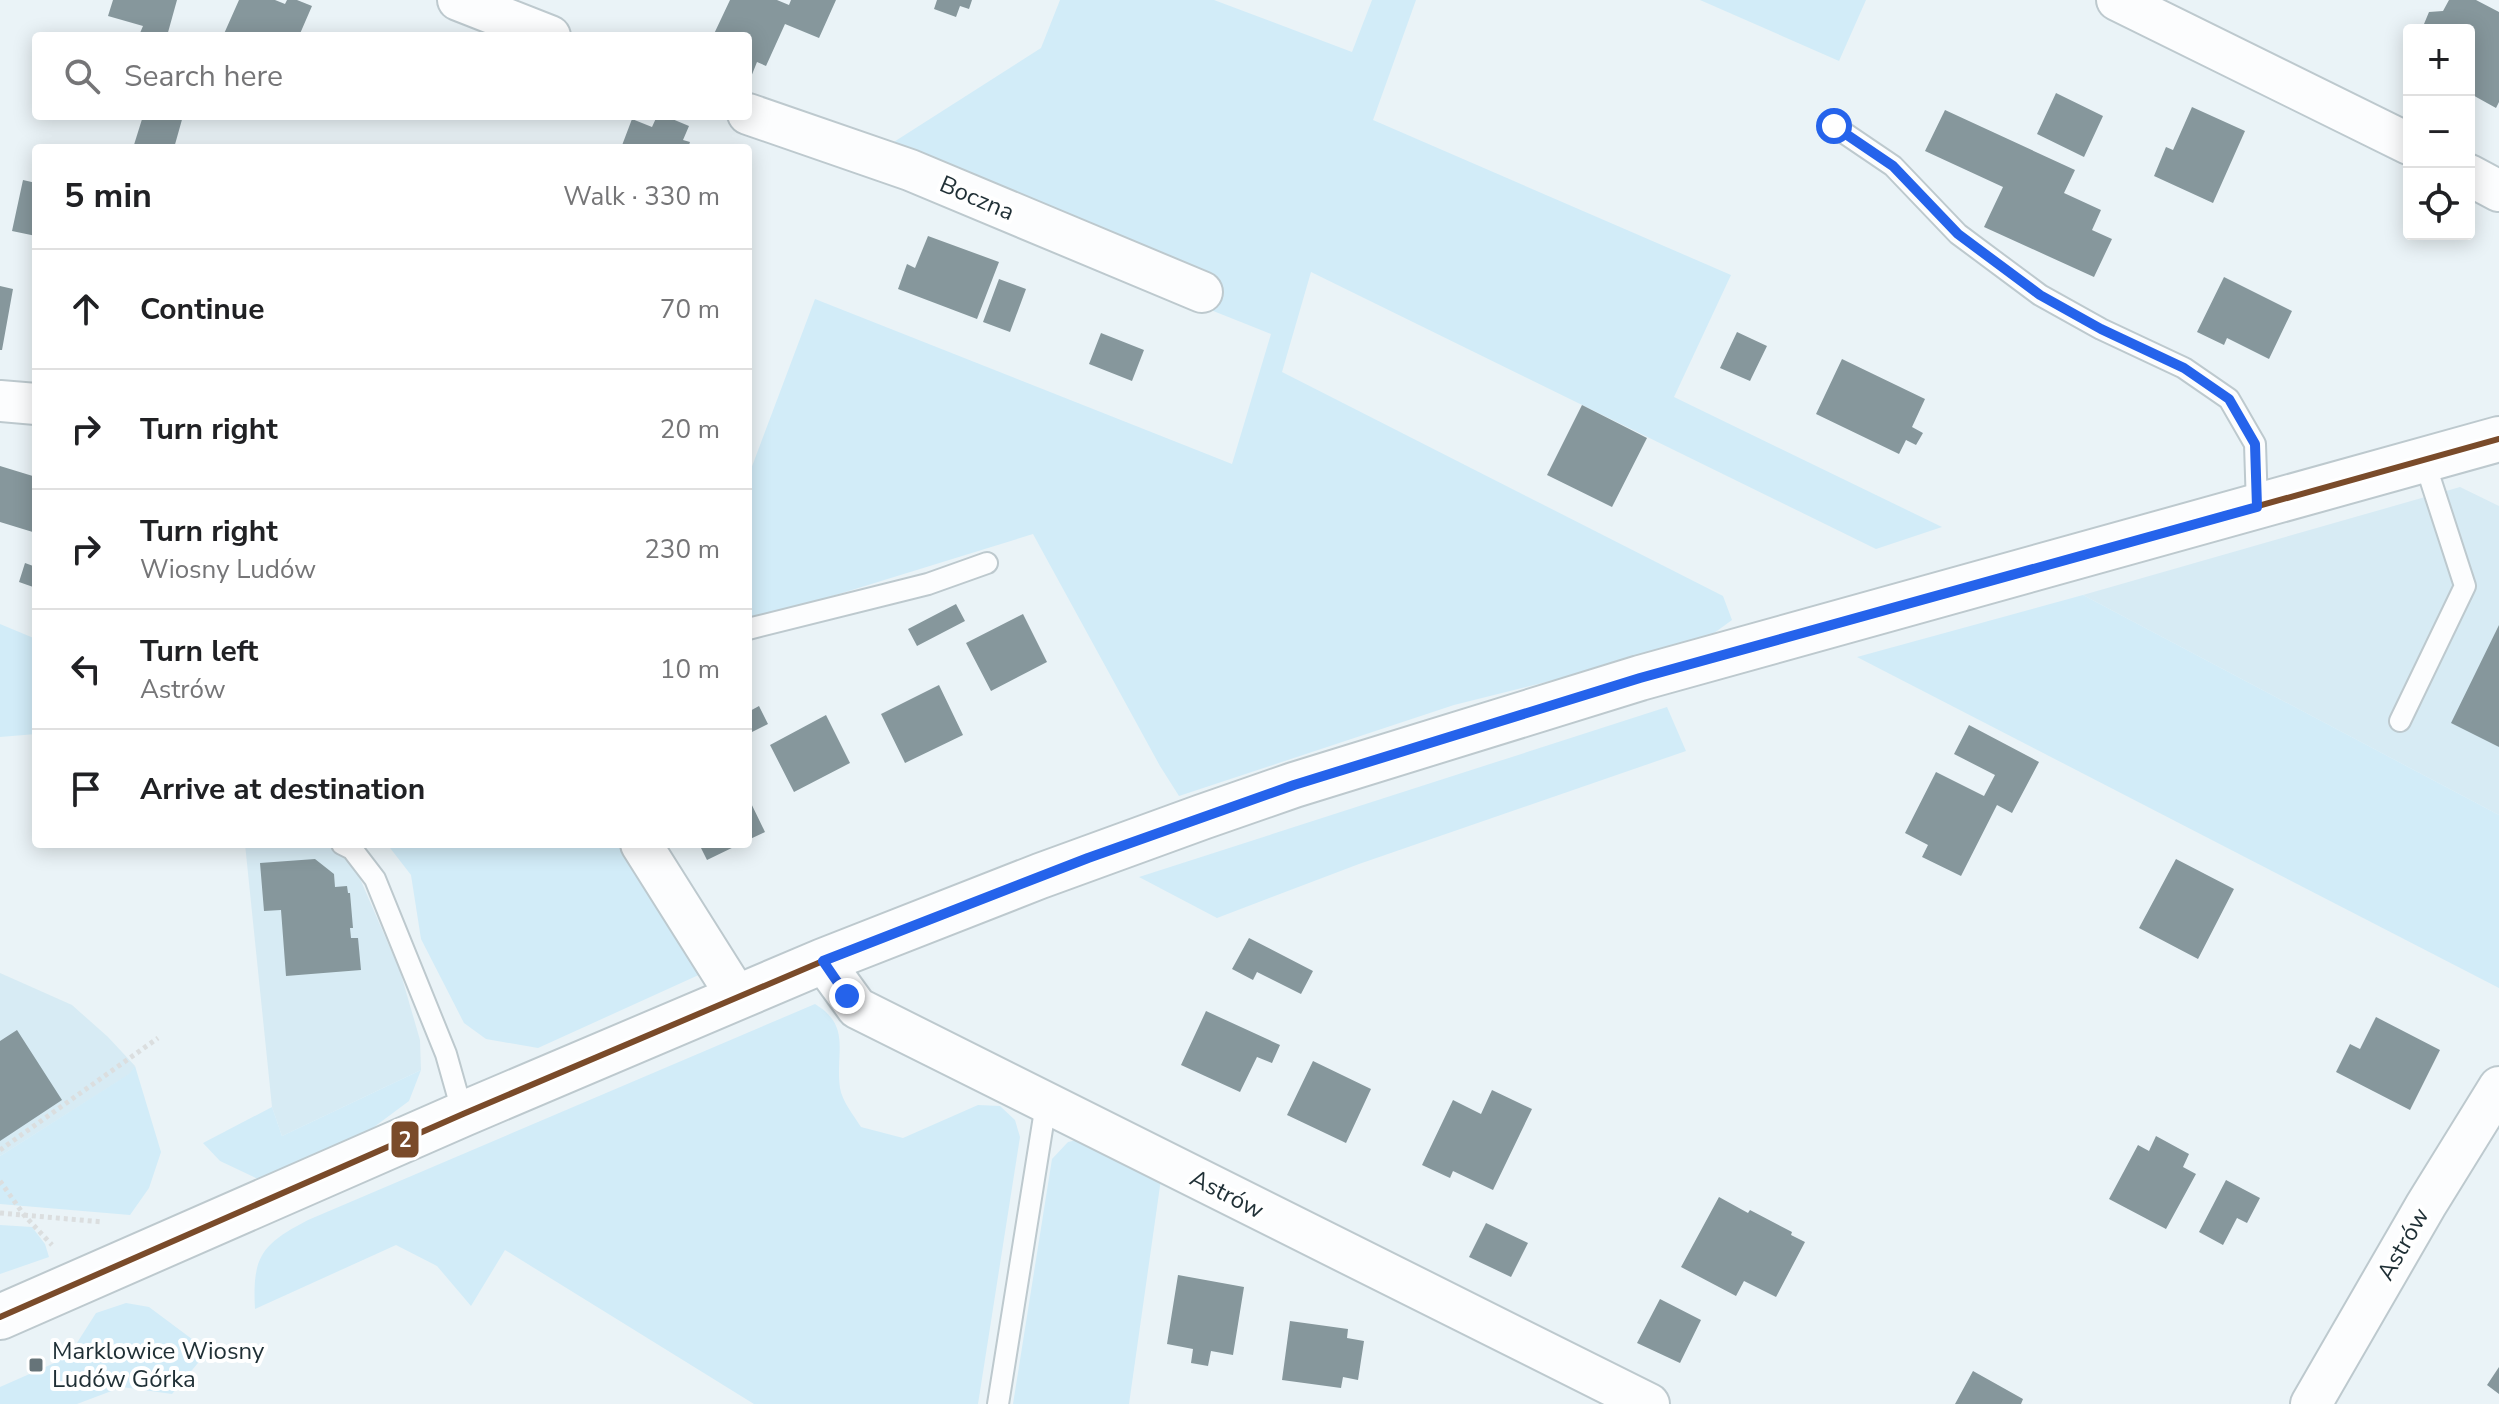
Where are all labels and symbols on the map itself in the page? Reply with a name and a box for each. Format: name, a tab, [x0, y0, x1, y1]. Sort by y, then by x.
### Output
route start	[1816, 108, 1852, 144]
street label: Boczna	[935, 168, 1019, 228]
route end	[829, 978, 865, 1014]
line badge: 2	[390, 1120, 420, 1159]
text: 2	[398, 1125, 412, 1155]
street label: Astrów	[1185, 1162, 1269, 1226]
street label: Astrów	[2369, 1202, 2437, 1286]
place label: Marklowice Wiosny Ludów Górka	[52, 1335, 265, 1395]
marker: Marklowice Wiosny Ludów Górka	[27, 1356, 45, 1374]

